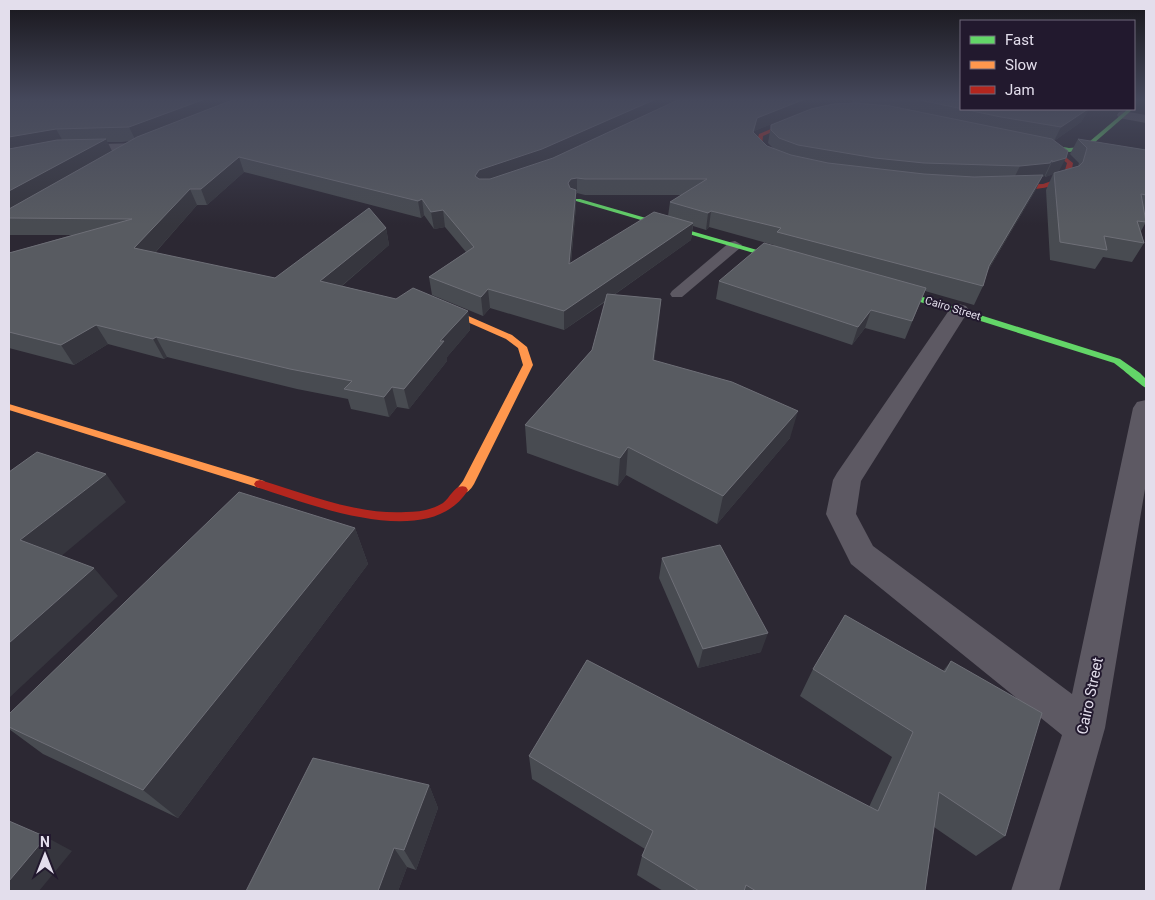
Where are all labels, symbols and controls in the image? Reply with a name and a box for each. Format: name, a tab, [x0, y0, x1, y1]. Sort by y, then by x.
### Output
legend	[960, 20, 1135, 110]
text: Fast	[1005, 31, 1034, 49]
text: Slow	[1005, 56, 1037, 74]
text: Jam	[1005, 81, 1035, 99]
street label: Cairo Street	[923, 294, 983, 323]
street label: Cairo Street	[1073, 656, 1107, 736]
north arrow	[20, 830, 70, 880]
text: N	[40, 834, 50, 850]

